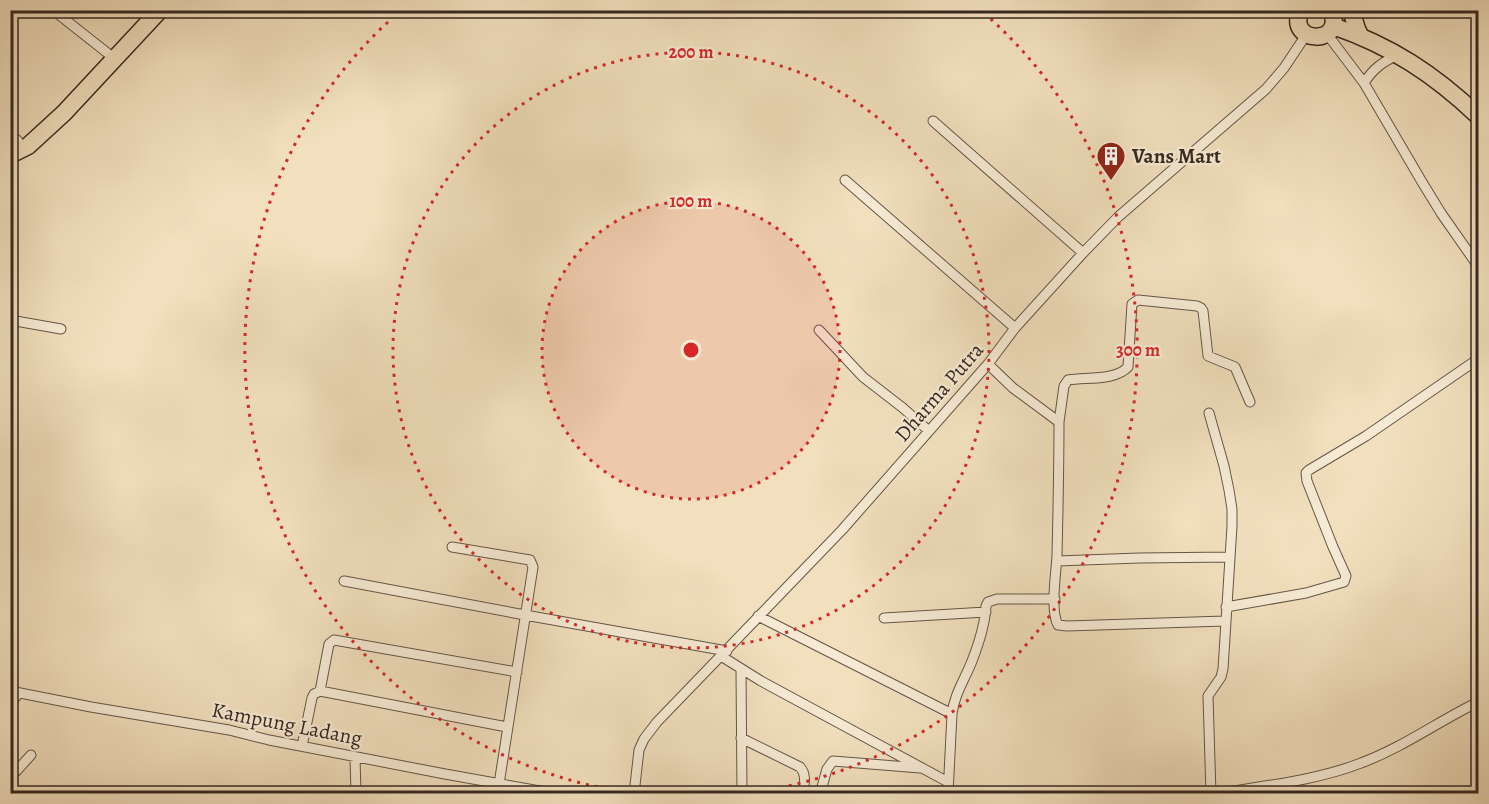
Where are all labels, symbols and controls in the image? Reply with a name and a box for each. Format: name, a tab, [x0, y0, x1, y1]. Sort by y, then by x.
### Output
text: 200 m	[668, 40, 714, 64]
building icon: Vans Mart	[1095, 140, 1127, 182]
place label: Vans Mart	[1131, 142, 1221, 170]
text: 100 m	[670, 189, 712, 213]
street label: Dharma Putra	[888, 336, 990, 447]
text: 300 m	[1116, 338, 1160, 362]
centre of rings	[681, 340, 701, 360]
street label: Kampung Ladang	[210, 696, 365, 752]

